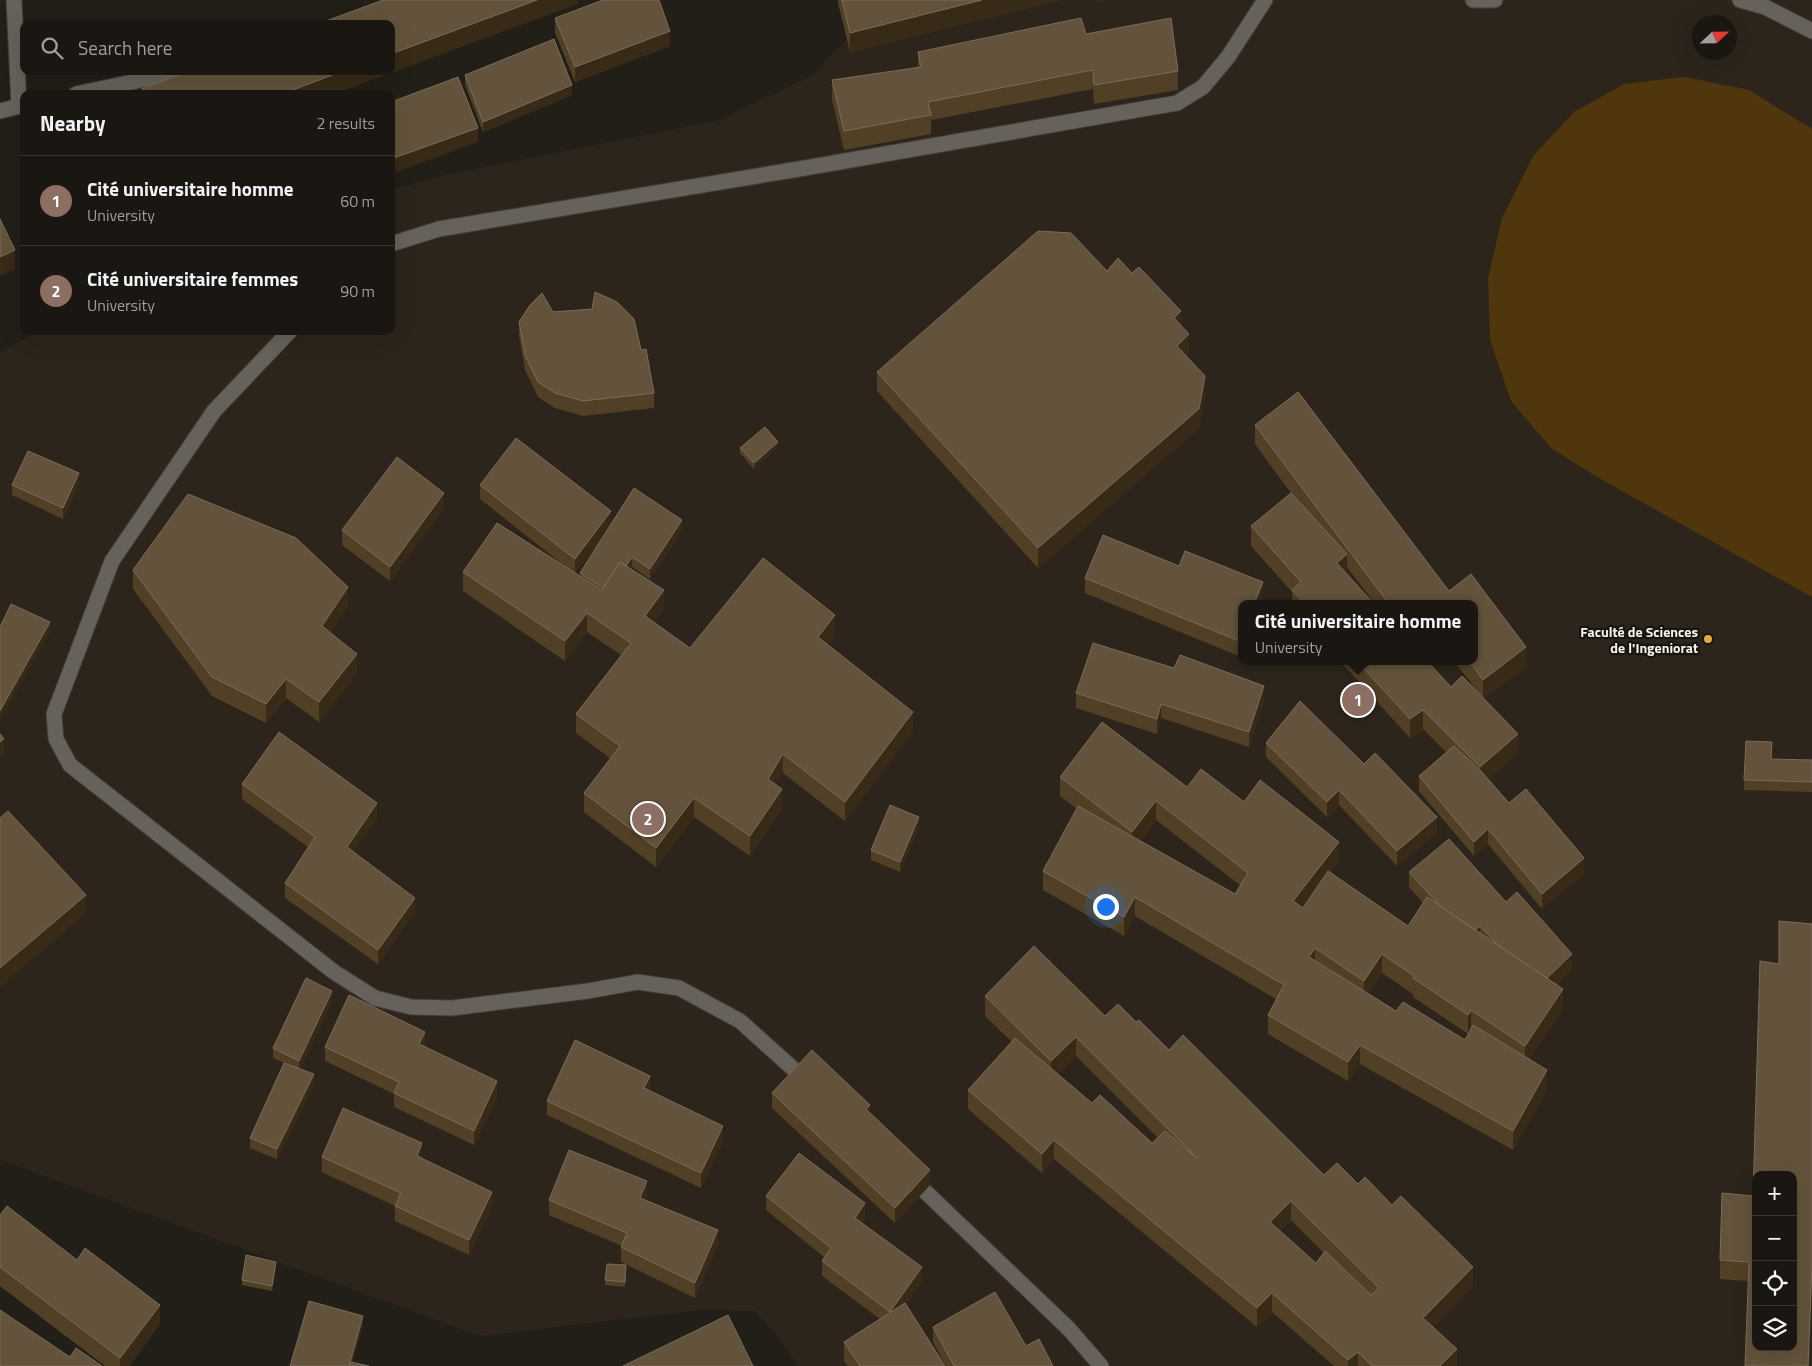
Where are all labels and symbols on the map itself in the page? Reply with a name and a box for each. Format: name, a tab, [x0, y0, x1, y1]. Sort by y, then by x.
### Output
north arrow	[1692, 15, 1737, 60]
place label: Faculté de Sciences de l'Ingeniorat	[1580, 621, 1698, 658]
marker: Faculté de Sciences de l'Ingeniorat	[1702, 633, 1714, 645]
pin: 1	[1342, 681, 1374, 719]
pin: 2	[632, 800, 664, 838]
your location	[1093, 894, 1119, 920]

